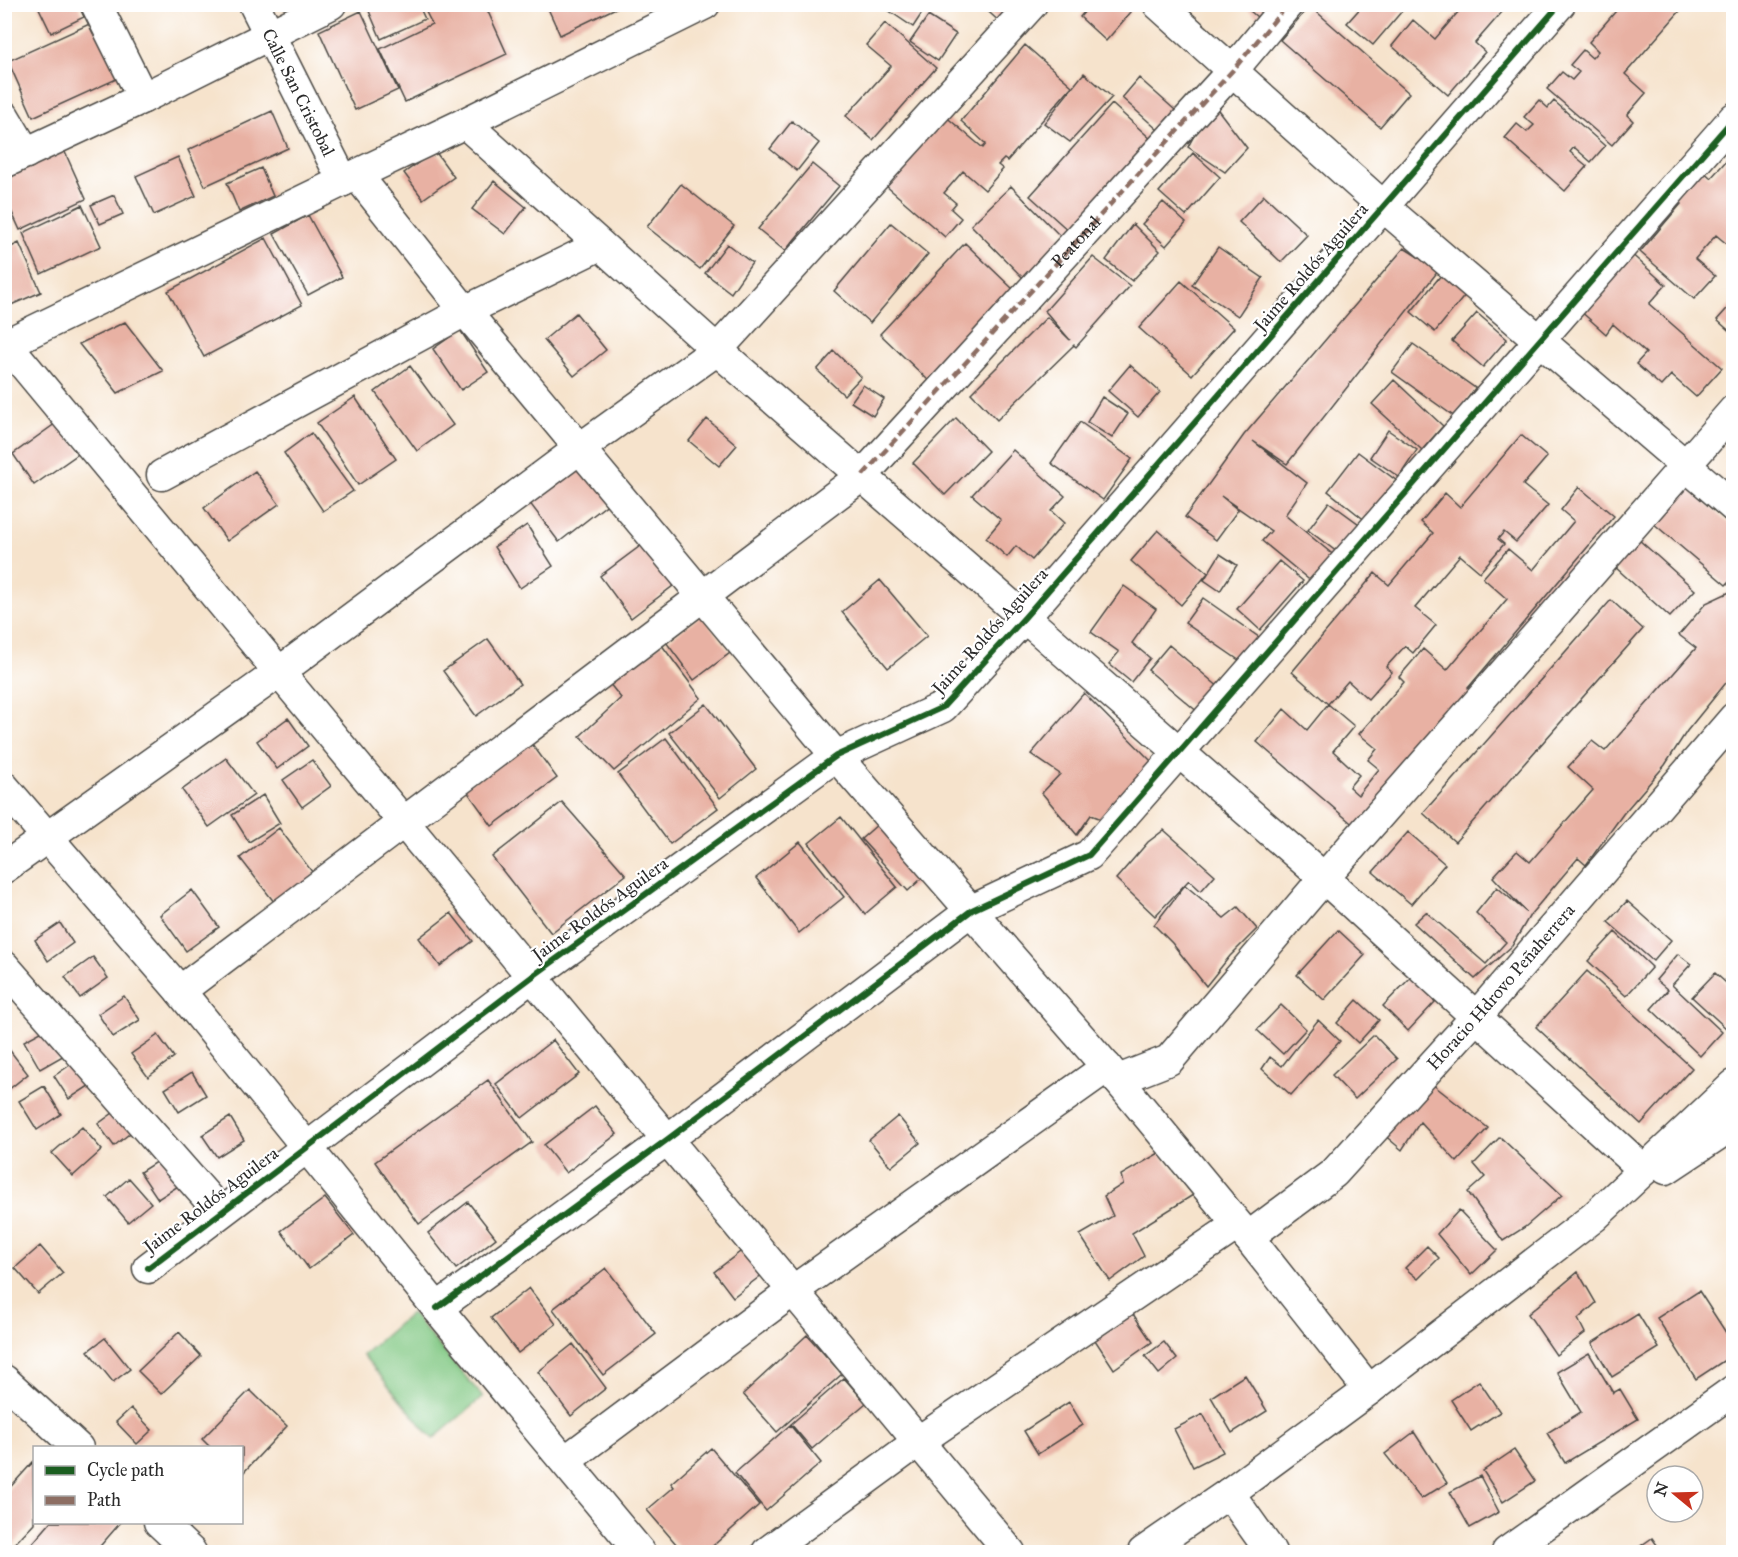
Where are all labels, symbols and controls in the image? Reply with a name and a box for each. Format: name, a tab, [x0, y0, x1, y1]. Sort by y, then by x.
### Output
street label: Calle San Cristobal	[257, 25, 340, 160]
street label: Jaime Roldós Aguilera	[1248, 198, 1374, 338]
street label: Peatonal	[1047, 211, 1106, 272]
street label: Jaime Roldós Aguilera	[926, 563, 1054, 701]
street label: Jaime Roldós Aguilera	[526, 852, 673, 968]
street label: Horacio Hdrovo Peñaherrera	[1422, 899, 1580, 1075]
street label: Jaime Roldós Aguilera	[138, 1142, 284, 1260]
legend	[33, 1446, 243, 1524]
text: Cycle path	[87, 1459, 164, 1481]
north arrow	[1645, 1464, 1705, 1524]
text: N	[1650, 1479, 1673, 1499]
text: Path	[87, 1489, 121, 1511]

